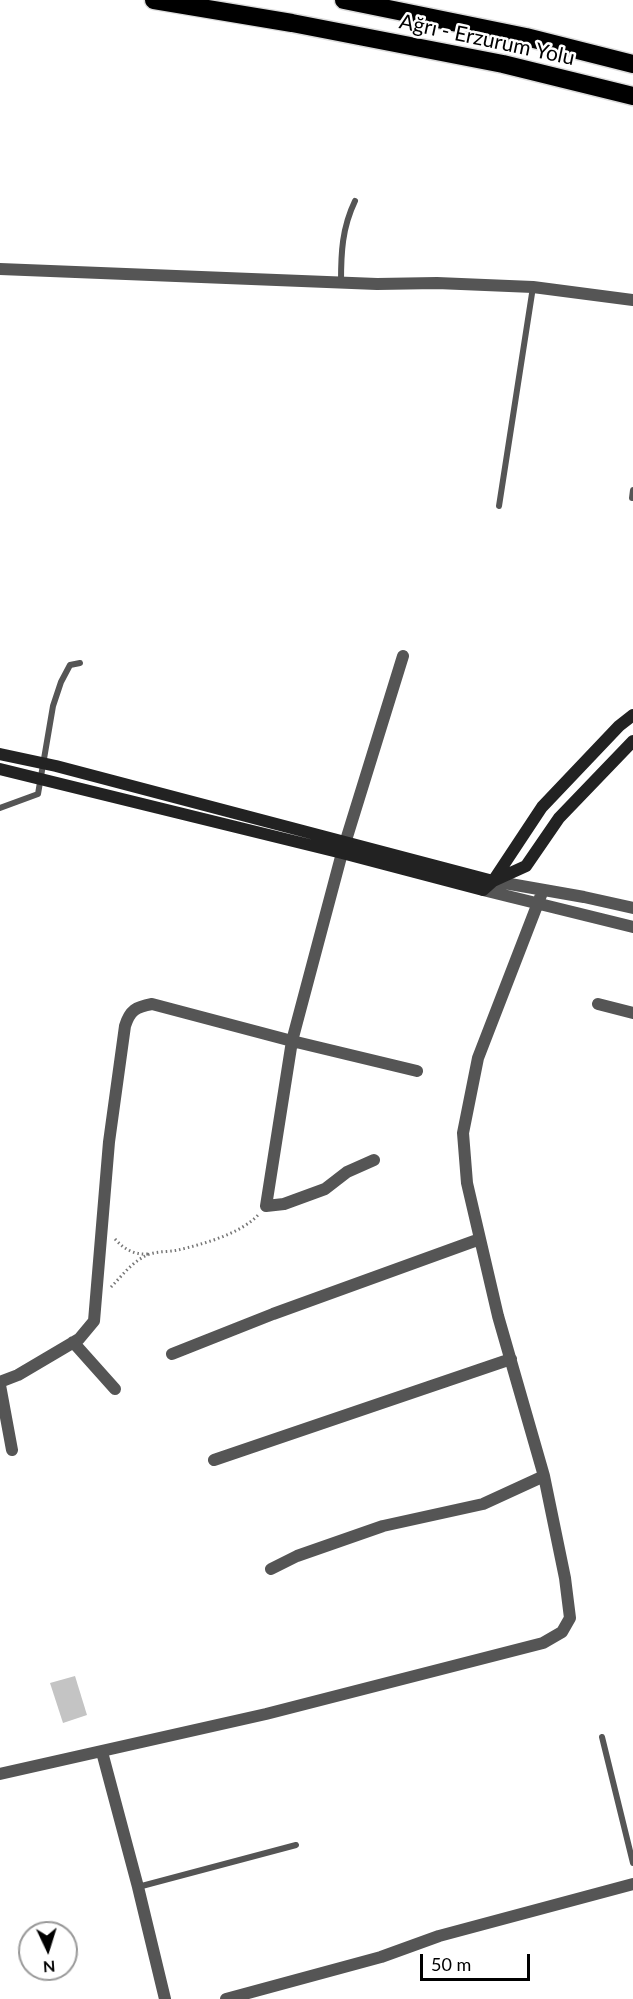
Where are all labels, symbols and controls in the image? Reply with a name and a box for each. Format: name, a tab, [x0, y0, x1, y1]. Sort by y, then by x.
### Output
street label: Ağrı - Erzurum Yolu	[397, 9, 577, 71]
north arrow	[18, 1921, 78, 1981]
scale bar	[423, 1942, 532, 1980]
text: 50 m	[431, 1953, 471, 1975]
text: N	[42, 1958, 56, 1977]

